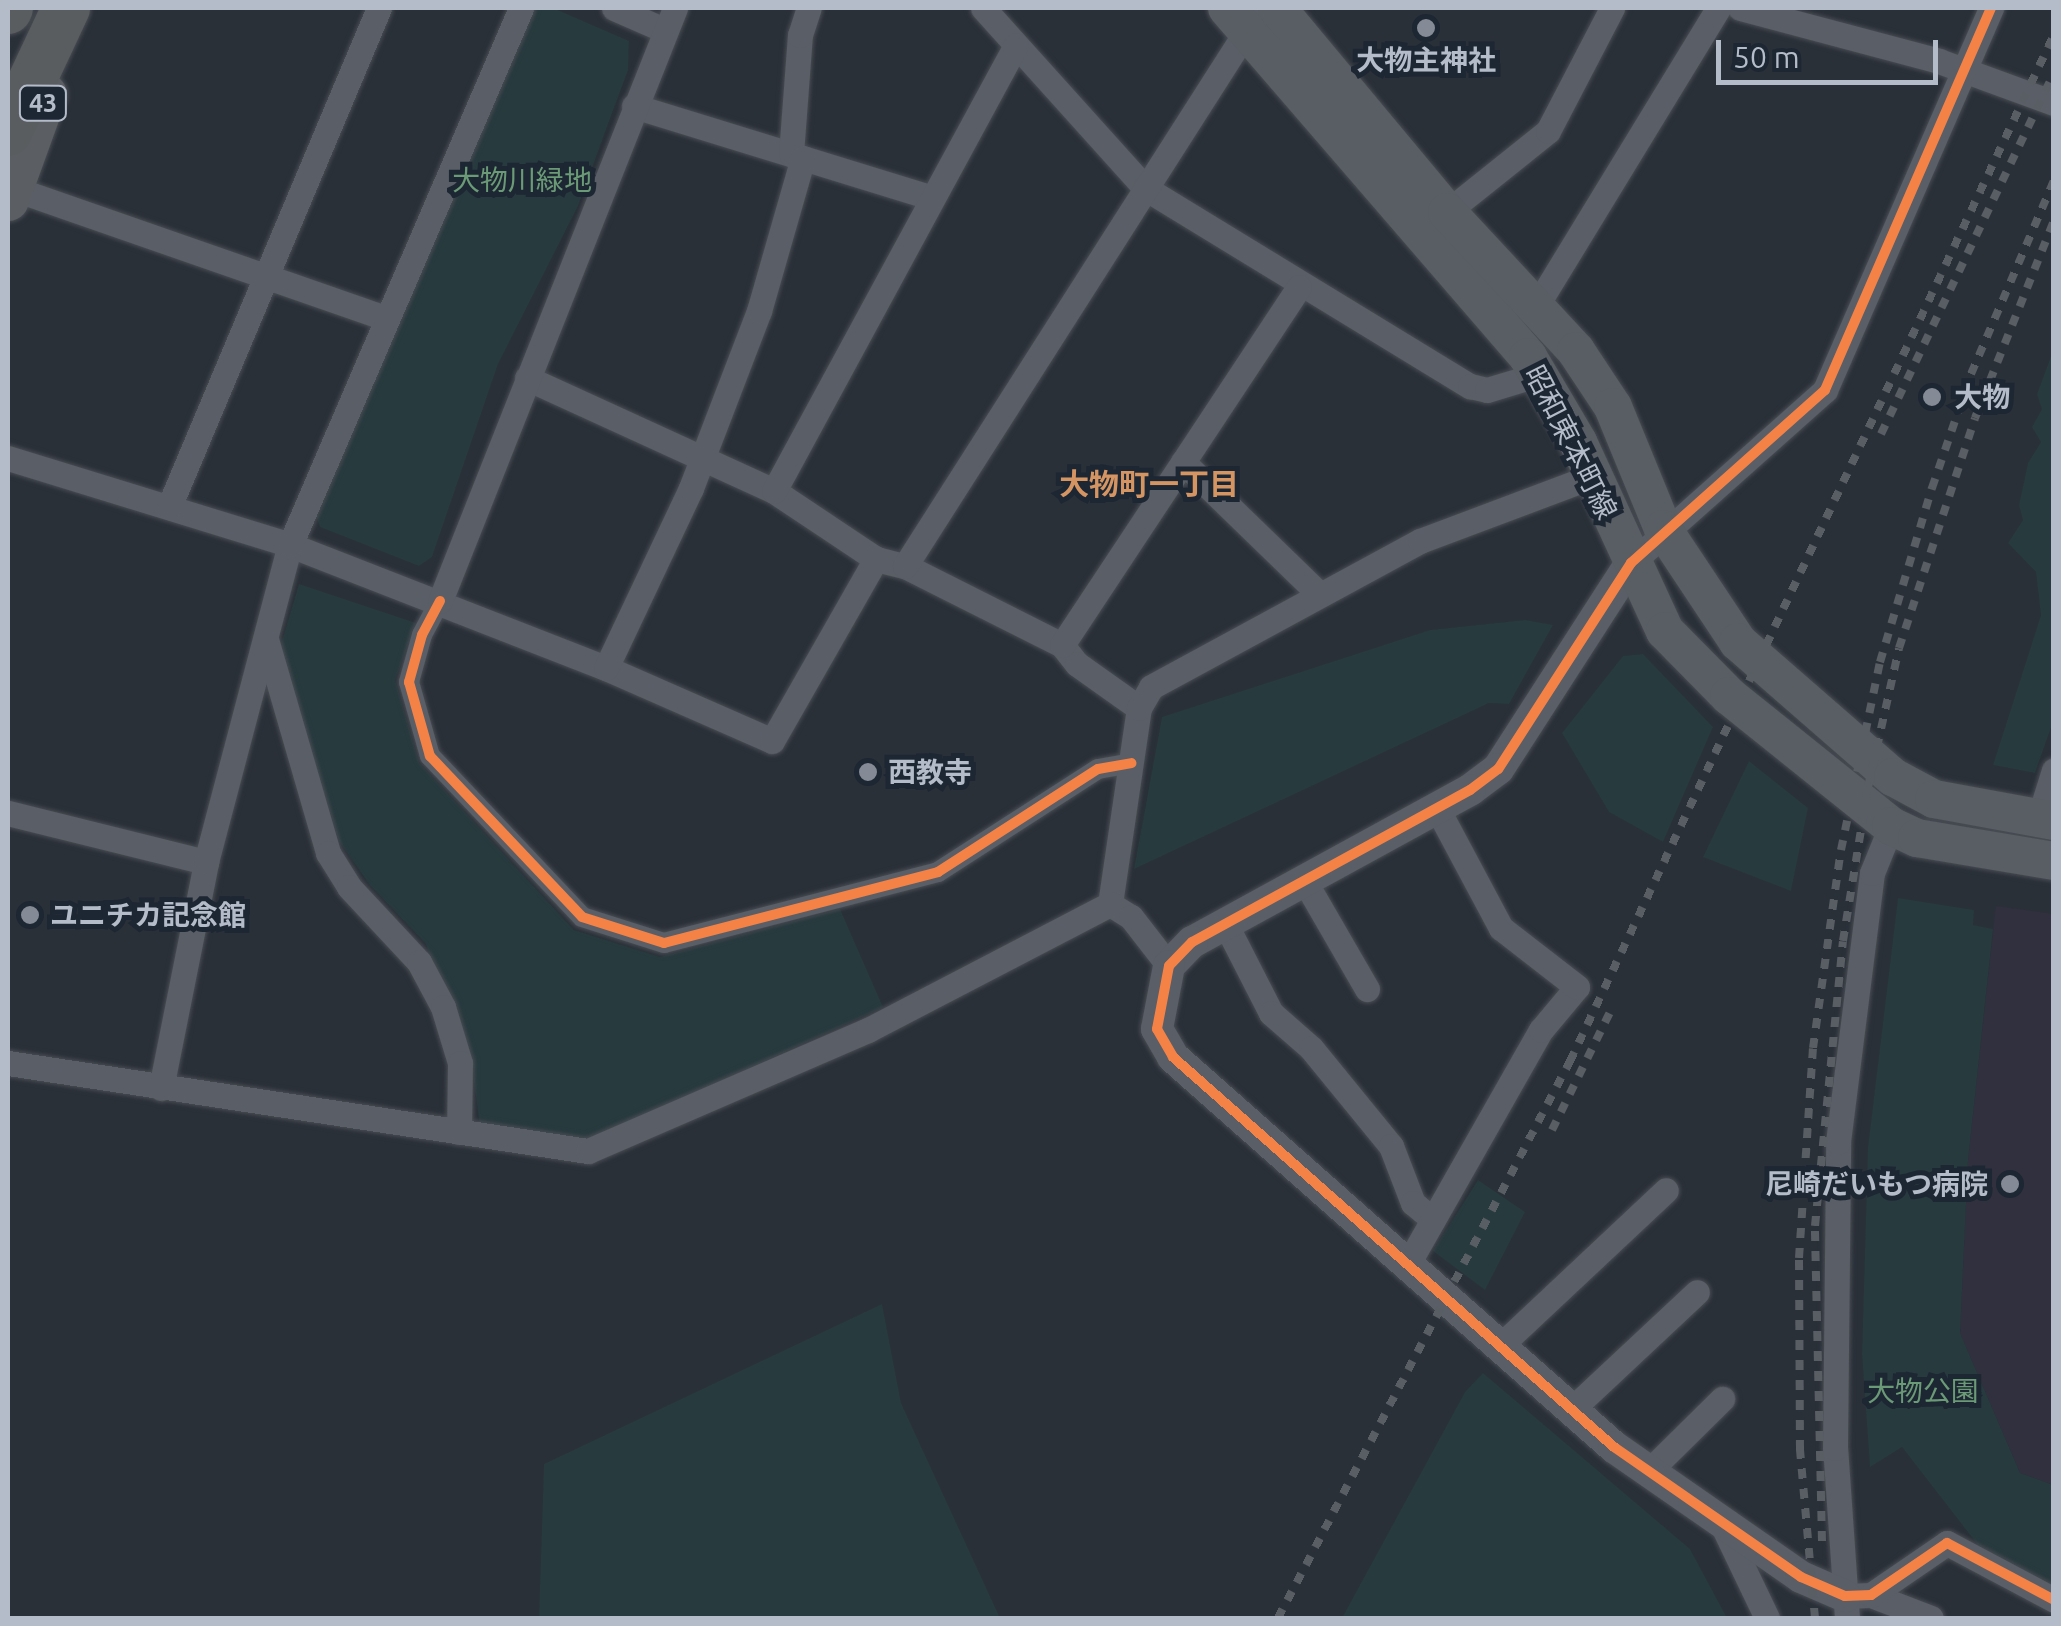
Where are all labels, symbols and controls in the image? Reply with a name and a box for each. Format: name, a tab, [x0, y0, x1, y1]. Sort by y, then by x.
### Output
marker: 大物主神社	[1415, 17, 1437, 39]
scale bar	[1721, 20, 1944, 82]
text: 50 m	[1733, 40, 1800, 74]
place label: 大物主神社	[1356, 43, 1496, 77]
road number: 43	[18, 83, 68, 123]
park label: 大物川緑地	[452, 163, 592, 197]
street label: 昭和東本町線	[1518, 360, 1624, 524]
place label: 大物	[1954, 380, 2010, 414]
marker: 大物	[1919, 384, 1945, 410]
district label: 大物町一丁目	[1059, 466, 1239, 502]
place label: 西教寺	[888, 755, 972, 789]
marker: 西教寺	[857, 761, 879, 783]
place label: ユニチカ記念館	[50, 898, 246, 932]
marker: ユニチカ記念館	[19, 904, 41, 926]
place label: 尼崎だいもつ病院	[1764, 1167, 1988, 1201]
marker: 尼崎だいもつ病院	[1997, 1171, 2023, 1197]
park label: 大物公園	[1867, 1374, 1979, 1408]

